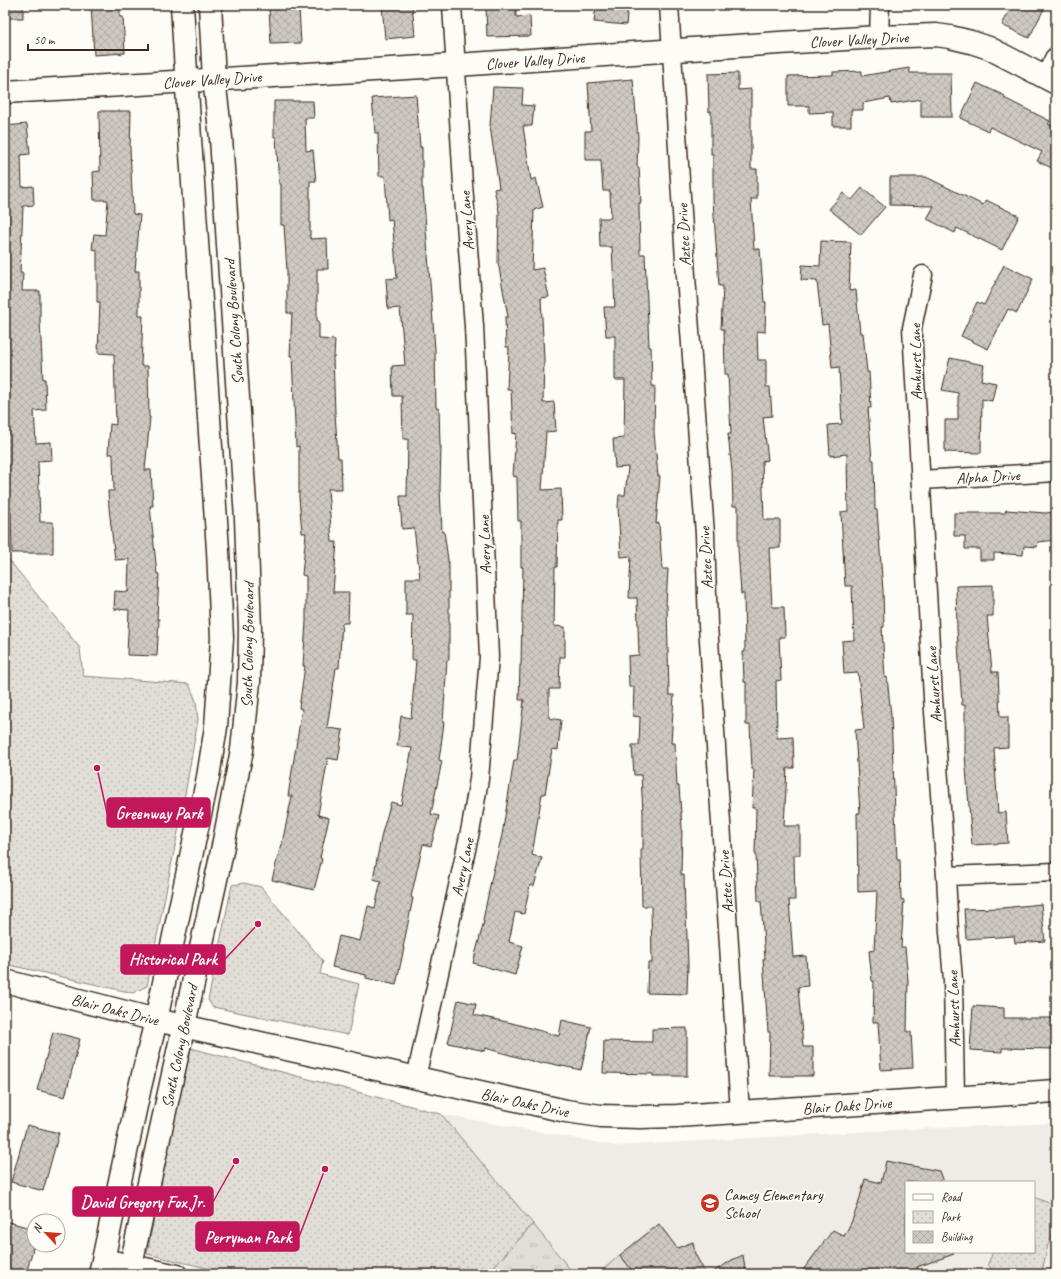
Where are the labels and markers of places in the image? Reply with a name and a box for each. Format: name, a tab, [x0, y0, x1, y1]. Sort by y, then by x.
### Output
callout: Greenway Park	[107, 798, 210, 827]
callout: Historical Park	[121, 945, 225, 974]
place label: Camey Elementary School	[724, 1185, 824, 1223]
callout: David Gregory Fox Jr.	[73, 1187, 213, 1216]
school or university icon: Camey Elementary School	[699, 1192, 721, 1214]
callout: Perryman Park	[196, 1222, 299, 1251]

